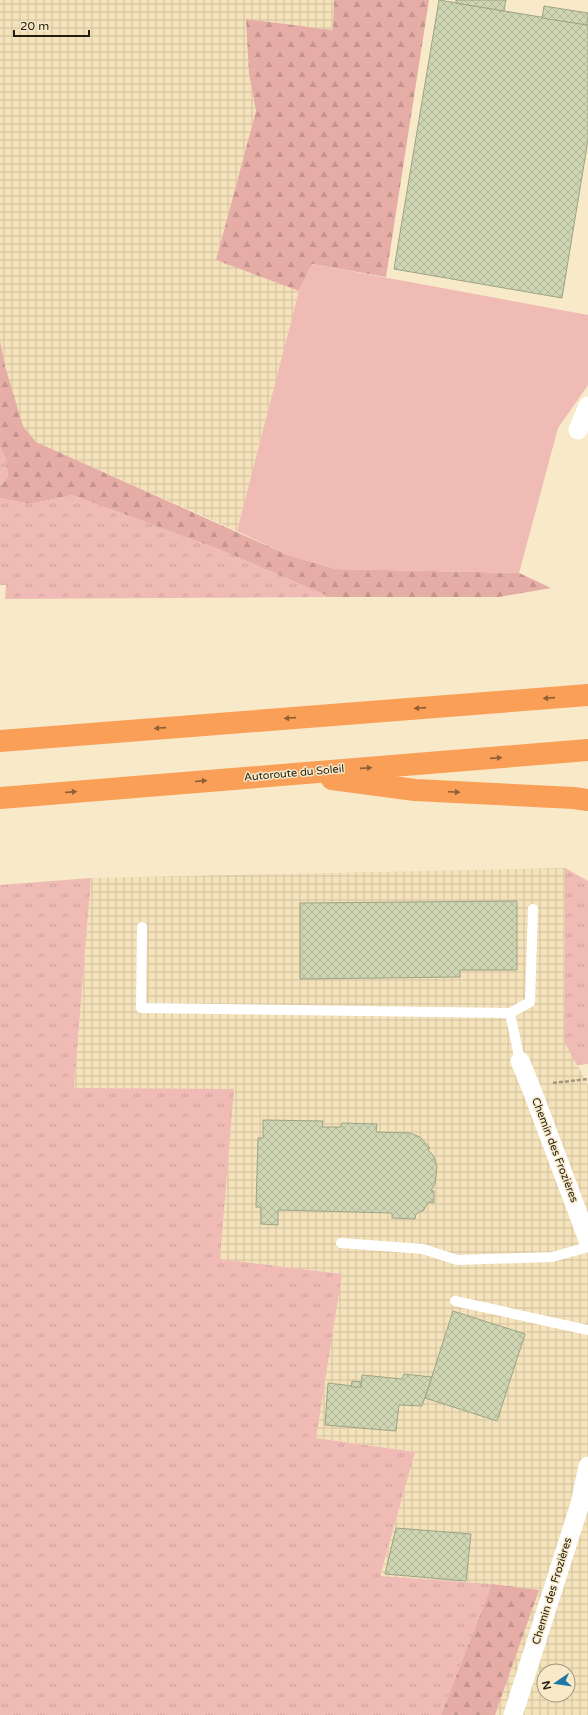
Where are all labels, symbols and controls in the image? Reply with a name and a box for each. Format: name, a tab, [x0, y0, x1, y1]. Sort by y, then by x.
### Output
scale bar	[14, 12, 89, 38]
text: 20 m	[20, 19, 49, 33]
one-way arrow	[543, 694, 555, 701]
one-way arrow	[413, 705, 426, 711]
one-way arrow	[284, 715, 296, 722]
one-way arrow	[154, 725, 166, 732]
one-way arrow	[490, 754, 502, 761]
street label: Autoroute du Soleil	[243, 762, 345, 784]
one-way arrow	[360, 764, 372, 771]
one-way arrow	[195, 777, 207, 784]
one-way arrow	[65, 788, 77, 795]
one-way arrow	[448, 788, 460, 795]
street label: Chemin des Frozières	[529, 1096, 581, 1204]
street label: Chemin des Frozières	[529, 1536, 575, 1646]
north arrow	[536, 1663, 576, 1703]
text: N	[539, 1679, 554, 1691]

